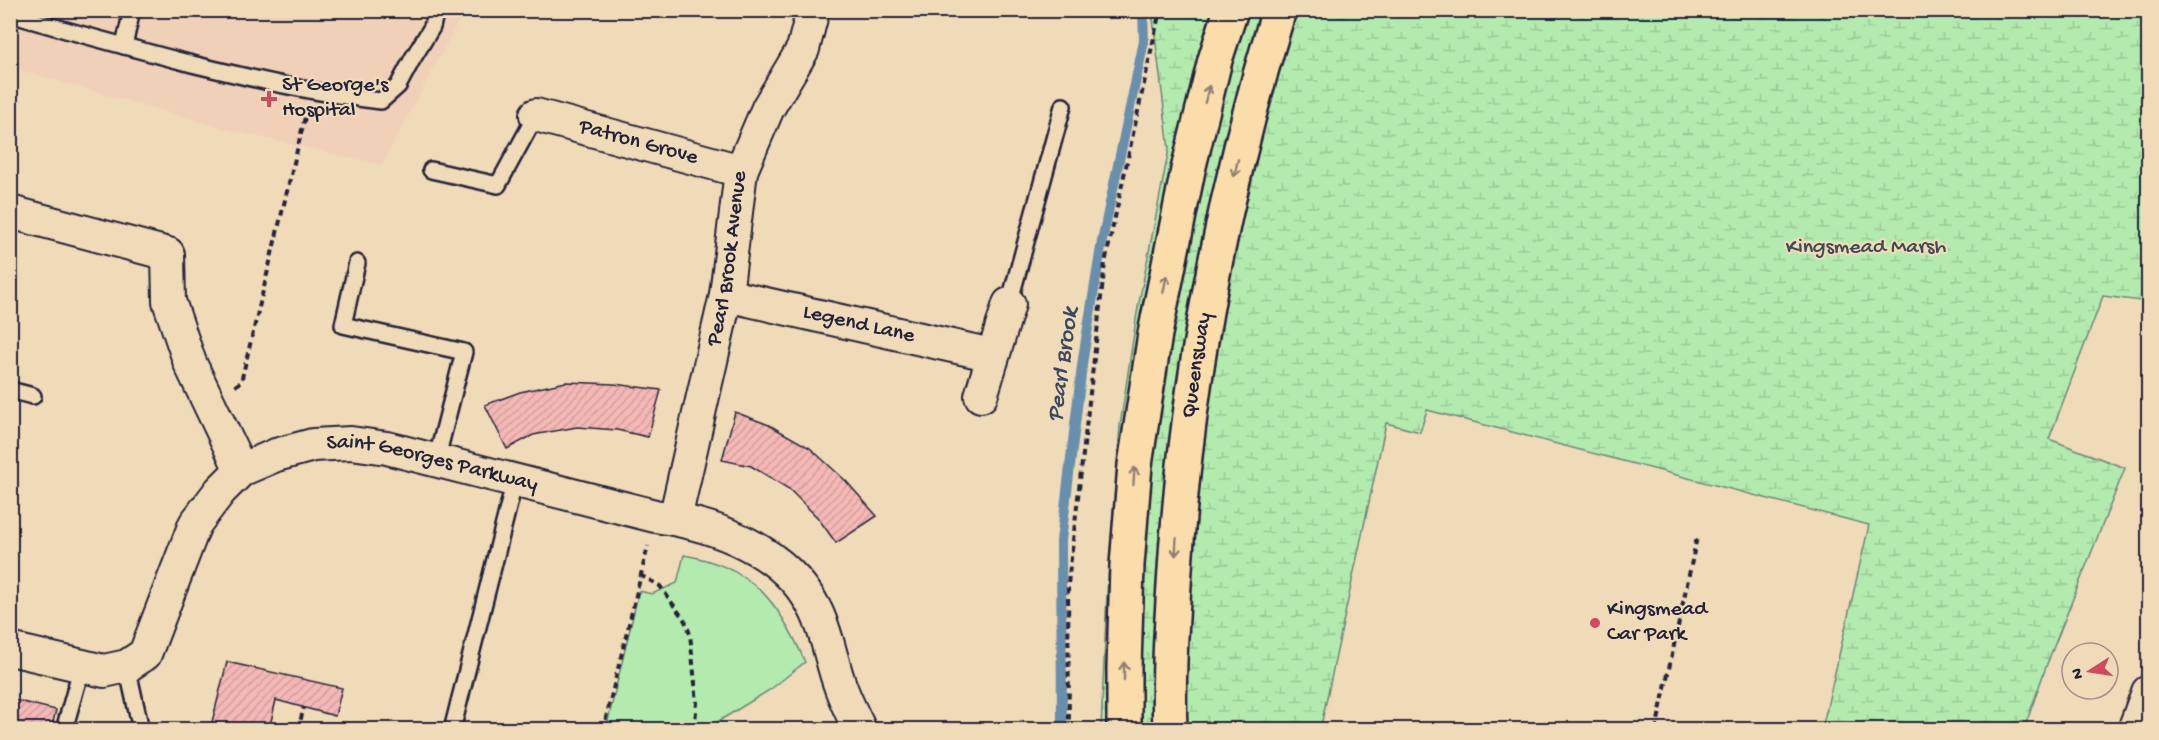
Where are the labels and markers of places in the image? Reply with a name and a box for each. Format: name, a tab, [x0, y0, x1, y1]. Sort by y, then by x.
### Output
place label: St George's Hospital	[282, 73, 389, 124]
marker: St George's Hospital	[260, 90, 278, 108]
place label: Kingsmead Car Park	[1607, 597, 1709, 648]
marker: Kingsmead Car Park	[1588, 616, 1602, 630]

